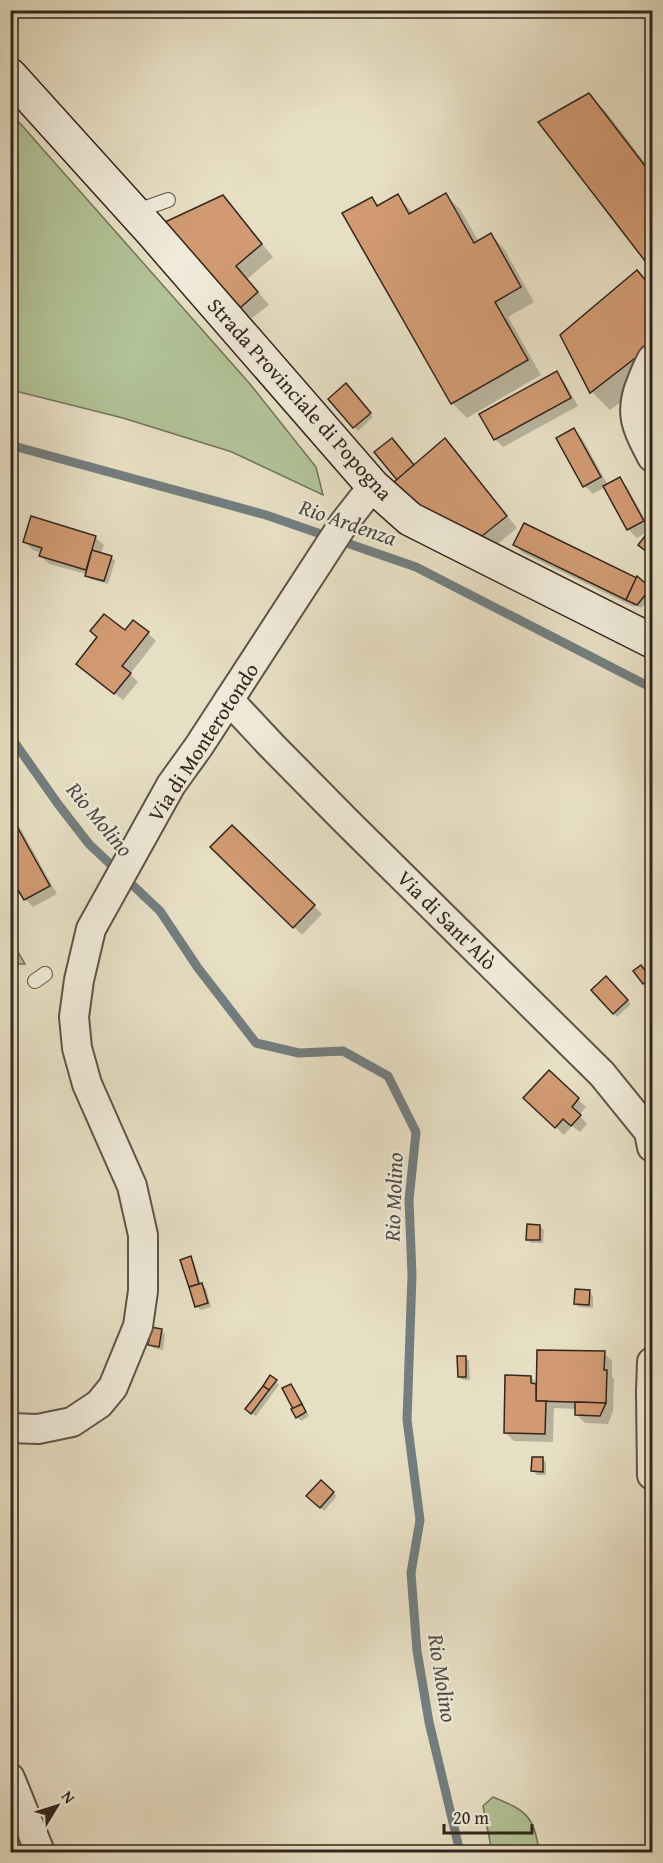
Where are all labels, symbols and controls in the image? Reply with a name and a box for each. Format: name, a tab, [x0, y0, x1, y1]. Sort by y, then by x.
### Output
street label: Strada Provinciale di Popogna	[200, 291, 400, 507]
water label: Rio Ardenza	[294, 490, 401, 554]
street label: Via di Monterotondo	[140, 656, 266, 828]
water label: Rio Molino	[59, 774, 141, 863]
street label: Via di Sant'Alò	[390, 863, 504, 977]
water label: Rio Molino	[375, 1152, 411, 1243]
water label: Rio Molino	[420, 1631, 466, 1724]
north arrow	[27, 1776, 87, 1836]
text: N	[56, 1785, 82, 1809]
scale bar	[444, 1797, 532, 1835]
text: 20 m	[453, 1804, 489, 1831]

